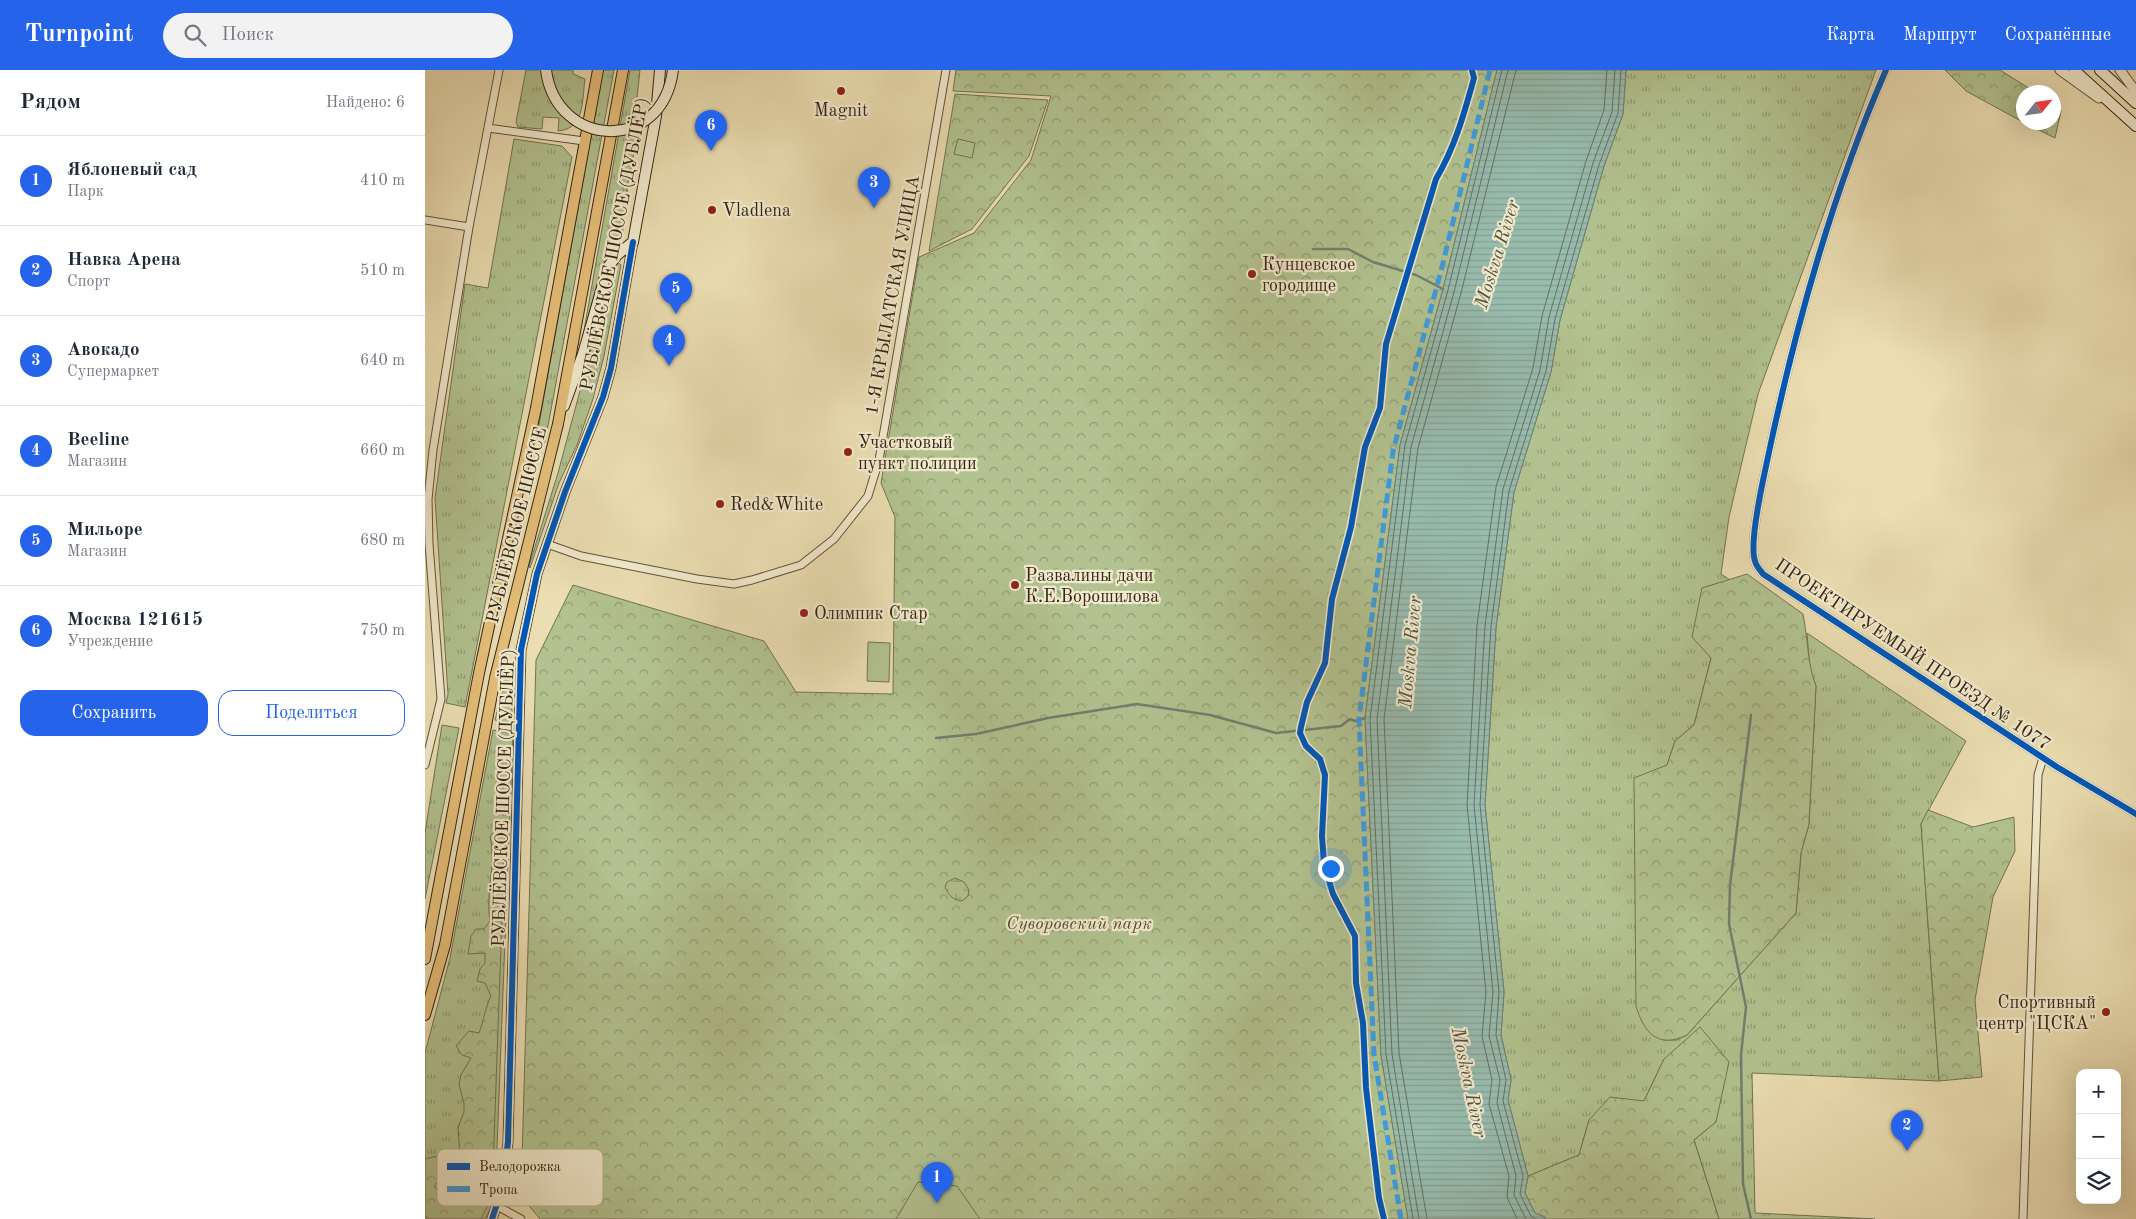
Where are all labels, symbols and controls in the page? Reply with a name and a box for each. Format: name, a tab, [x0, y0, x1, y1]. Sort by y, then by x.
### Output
search box	[163, 13, 513, 58]
icon: search	[181, 21, 209, 49]
text: Turnpoint	[25, 23, 133, 47]
text: Поиск	[221, 26, 274, 45]
text: Карта	[1826, 26, 1875, 44]
text: Маршрут	[1903, 26, 1977, 44]
text: Сохранённые	[2005, 26, 2111, 44]
marker: Magnit	[835, 85, 847, 97]
north arrow	[2016, 85, 2061, 130]
text: Рядом	[20, 92, 81, 113]
text: Найдено: 6	[326, 95, 405, 111]
street label: РУБЛЁВСКОЕ ШОССЕ (ДУБЛЁР)	[575, 95, 652, 392]
place label: Magnit	[814, 102, 868, 120]
pin: 6	[695, 110, 727, 151]
text: Яблоневый сад	[67, 161, 197, 180]
pin: 3	[858, 167, 890, 208]
text: 1	[31, 173, 41, 189]
text: 410 m	[360, 173, 405, 189]
street label: 1-Я КРЫЛАТСКАЯ УЛИЦА	[863, 174, 923, 416]
text: Парк	[67, 184, 104, 200]
water label: Moskva River	[1473, 197, 1524, 312]
place label: Vladlena	[722, 202, 791, 220]
marker: Vladlena	[706, 204, 718, 216]
text: Навка Арена	[67, 251, 181, 270]
place label: Кунцевское городище	[1262, 256, 1355, 295]
text: 2	[31, 263, 41, 279]
text: 510 m	[360, 263, 405, 279]
marker: Кунцевское городище	[1246, 268, 1258, 280]
pin: 5	[660, 273, 692, 314]
text: Спорт	[67, 274, 110, 290]
pin: 4	[653, 325, 685, 366]
text: Авокадо	[67, 341, 139, 360]
text: 3	[31, 353, 41, 369]
text: 640 m	[360, 353, 405, 369]
text: Супермаркет	[67, 364, 159, 380]
street label: РУБЛЁВСКОЕ ШОССЕ	[481, 425, 550, 625]
text: Beeline	[67, 431, 129, 450]
place label: Участковый пункт полиции	[858, 434, 977, 473]
text: 4	[31, 443, 41, 459]
text: 660 m	[360, 443, 405, 459]
marker: Участковый пункт полиции	[842, 446, 854, 458]
text: Магазин	[67, 454, 127, 470]
place label: Red&White	[730, 496, 823, 514]
marker: Red&White	[714, 498, 726, 510]
text: Мильоре	[67, 521, 143, 540]
text: 5	[31, 533, 41, 549]
text: 680 m	[360, 533, 405, 549]
text: Магазин	[67, 544, 127, 560]
street label: ПРОЕКТИРУЕМЫЙ ПРОЕЗД № 1077	[1772, 552, 2056, 754]
place label: Развалины дачи К.Е.Ворошилова	[1025, 567, 1159, 606]
marker: Развалины дачи К.Е.Ворошилова	[1009, 579, 1021, 591]
water label: Moskva River	[1397, 595, 1426, 710]
place label: Олимпик Стар	[814, 605, 927, 623]
marker: Олимпик Стар	[798, 607, 810, 619]
text: Москва 121615	[67, 611, 203, 630]
text: 6	[31, 623, 41, 639]
text: 750 m	[360, 623, 405, 639]
text: Учреждение	[67, 634, 153, 650]
street label: РУБЛЁВСКОЕ ШОССЕ (ДУБЛЁР)	[487, 649, 518, 947]
button: Сохранить	[20, 690, 208, 736]
button: Поделиться	[218, 690, 405, 736]
your location	[1318, 856, 1344, 882]
park label: Суворовский парк	[1006, 915, 1152, 933]
place label: Спортивный центр "ЦСКА"	[1978, 994, 2096, 1033]
marker: Спортивный центр "ЦСКА"	[2100, 1006, 2112, 1018]
water label: Moskva River	[1446, 1025, 1489, 1140]
map controls	[2076, 1069, 2121, 1204]
button: +	[2076, 1069, 2121, 1114]
pin: 2	[1891, 1110, 1923, 1151]
button: −	[2076, 1114, 2121, 1159]
legend	[437, 1149, 603, 1206]
button: layers	[2076, 1159, 2121, 1204]
text: Велодорожка	[479, 1160, 561, 1174]
pin: 1	[921, 1162, 953, 1203]
text: Тропа	[479, 1183, 518, 1197]

